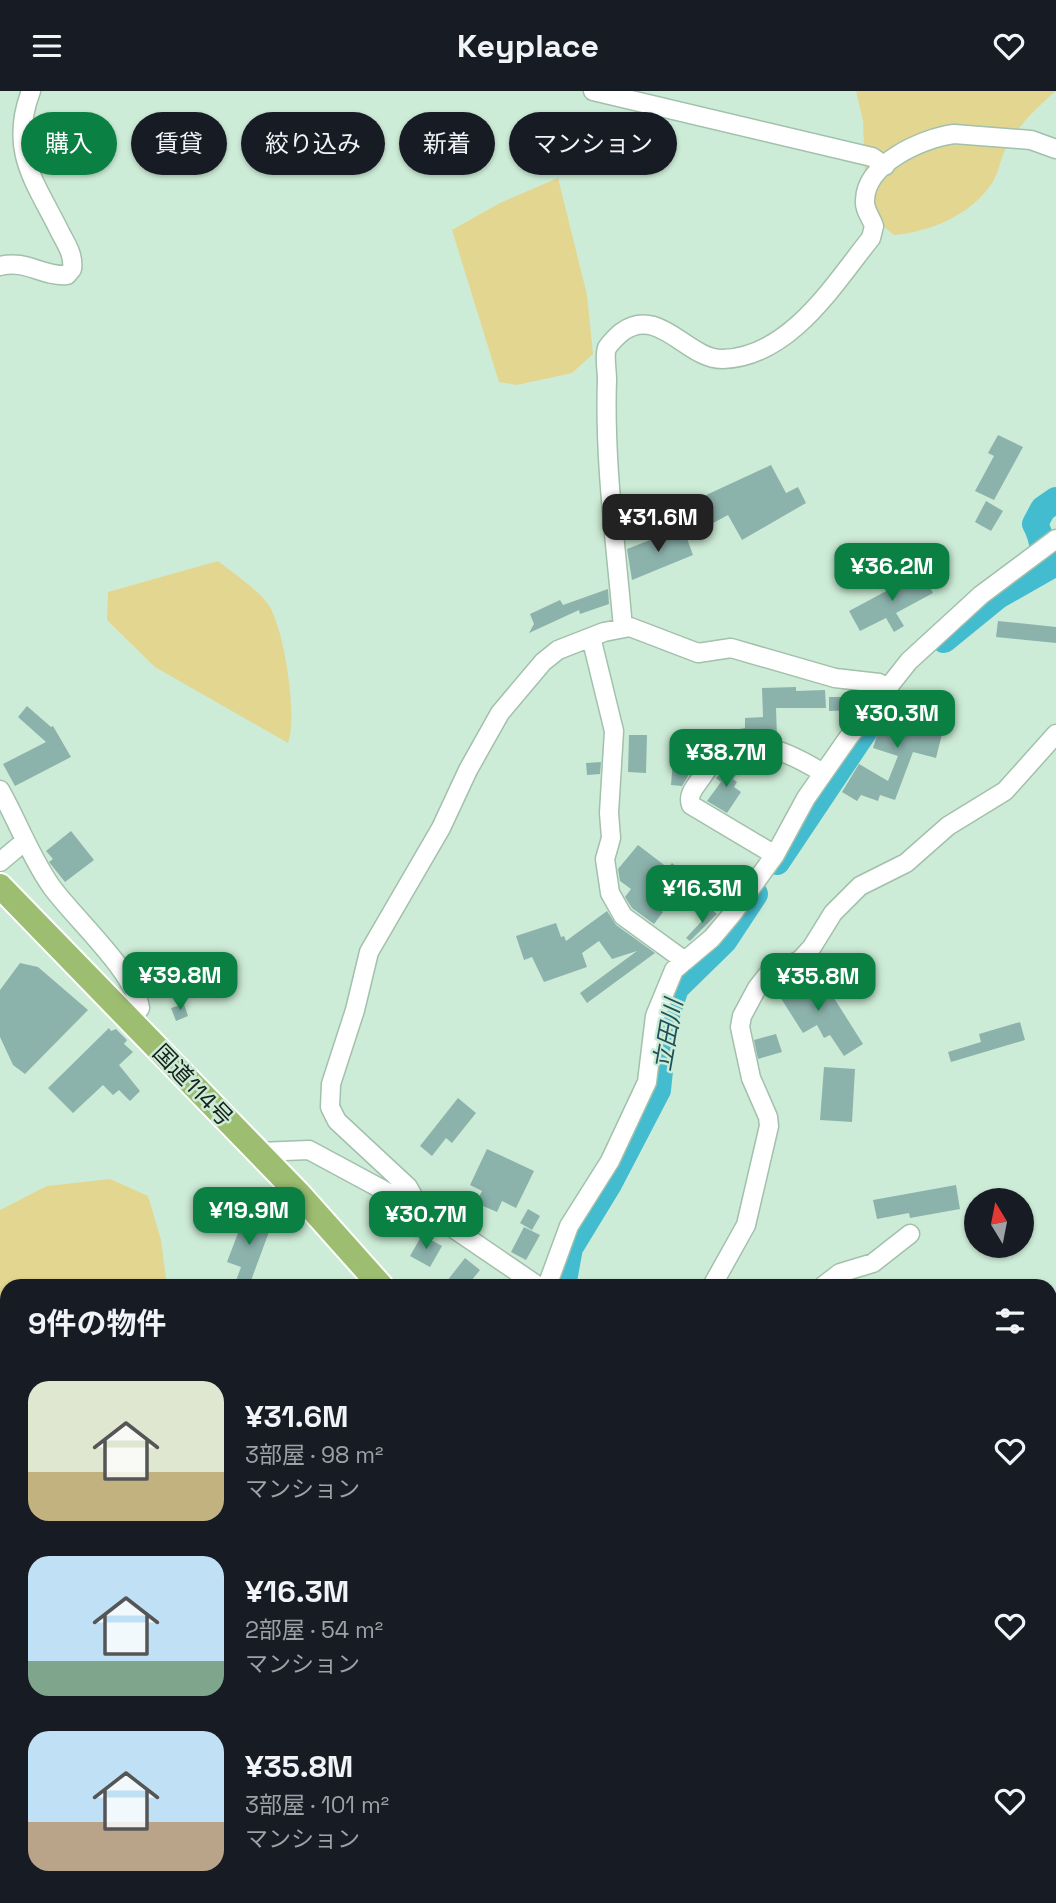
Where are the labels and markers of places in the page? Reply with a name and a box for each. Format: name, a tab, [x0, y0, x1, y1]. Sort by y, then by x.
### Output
pin: ¥31.6M	[601, 495, 715, 554]
pin: ¥36.2M	[835, 543, 949, 603]
pin: ¥30.3M	[840, 691, 954, 750]
pin: ¥38.7M	[669, 729, 783, 789]
pin: ¥16.3M	[645, 865, 759, 925]
pin: ¥39.8M	[123, 953, 237, 1012]
pin: ¥35.8M	[761, 953, 875, 1013]
pin: ¥19.9M	[192, 1187, 306, 1247]
pin: ¥30.7M	[369, 1191, 483, 1251]

